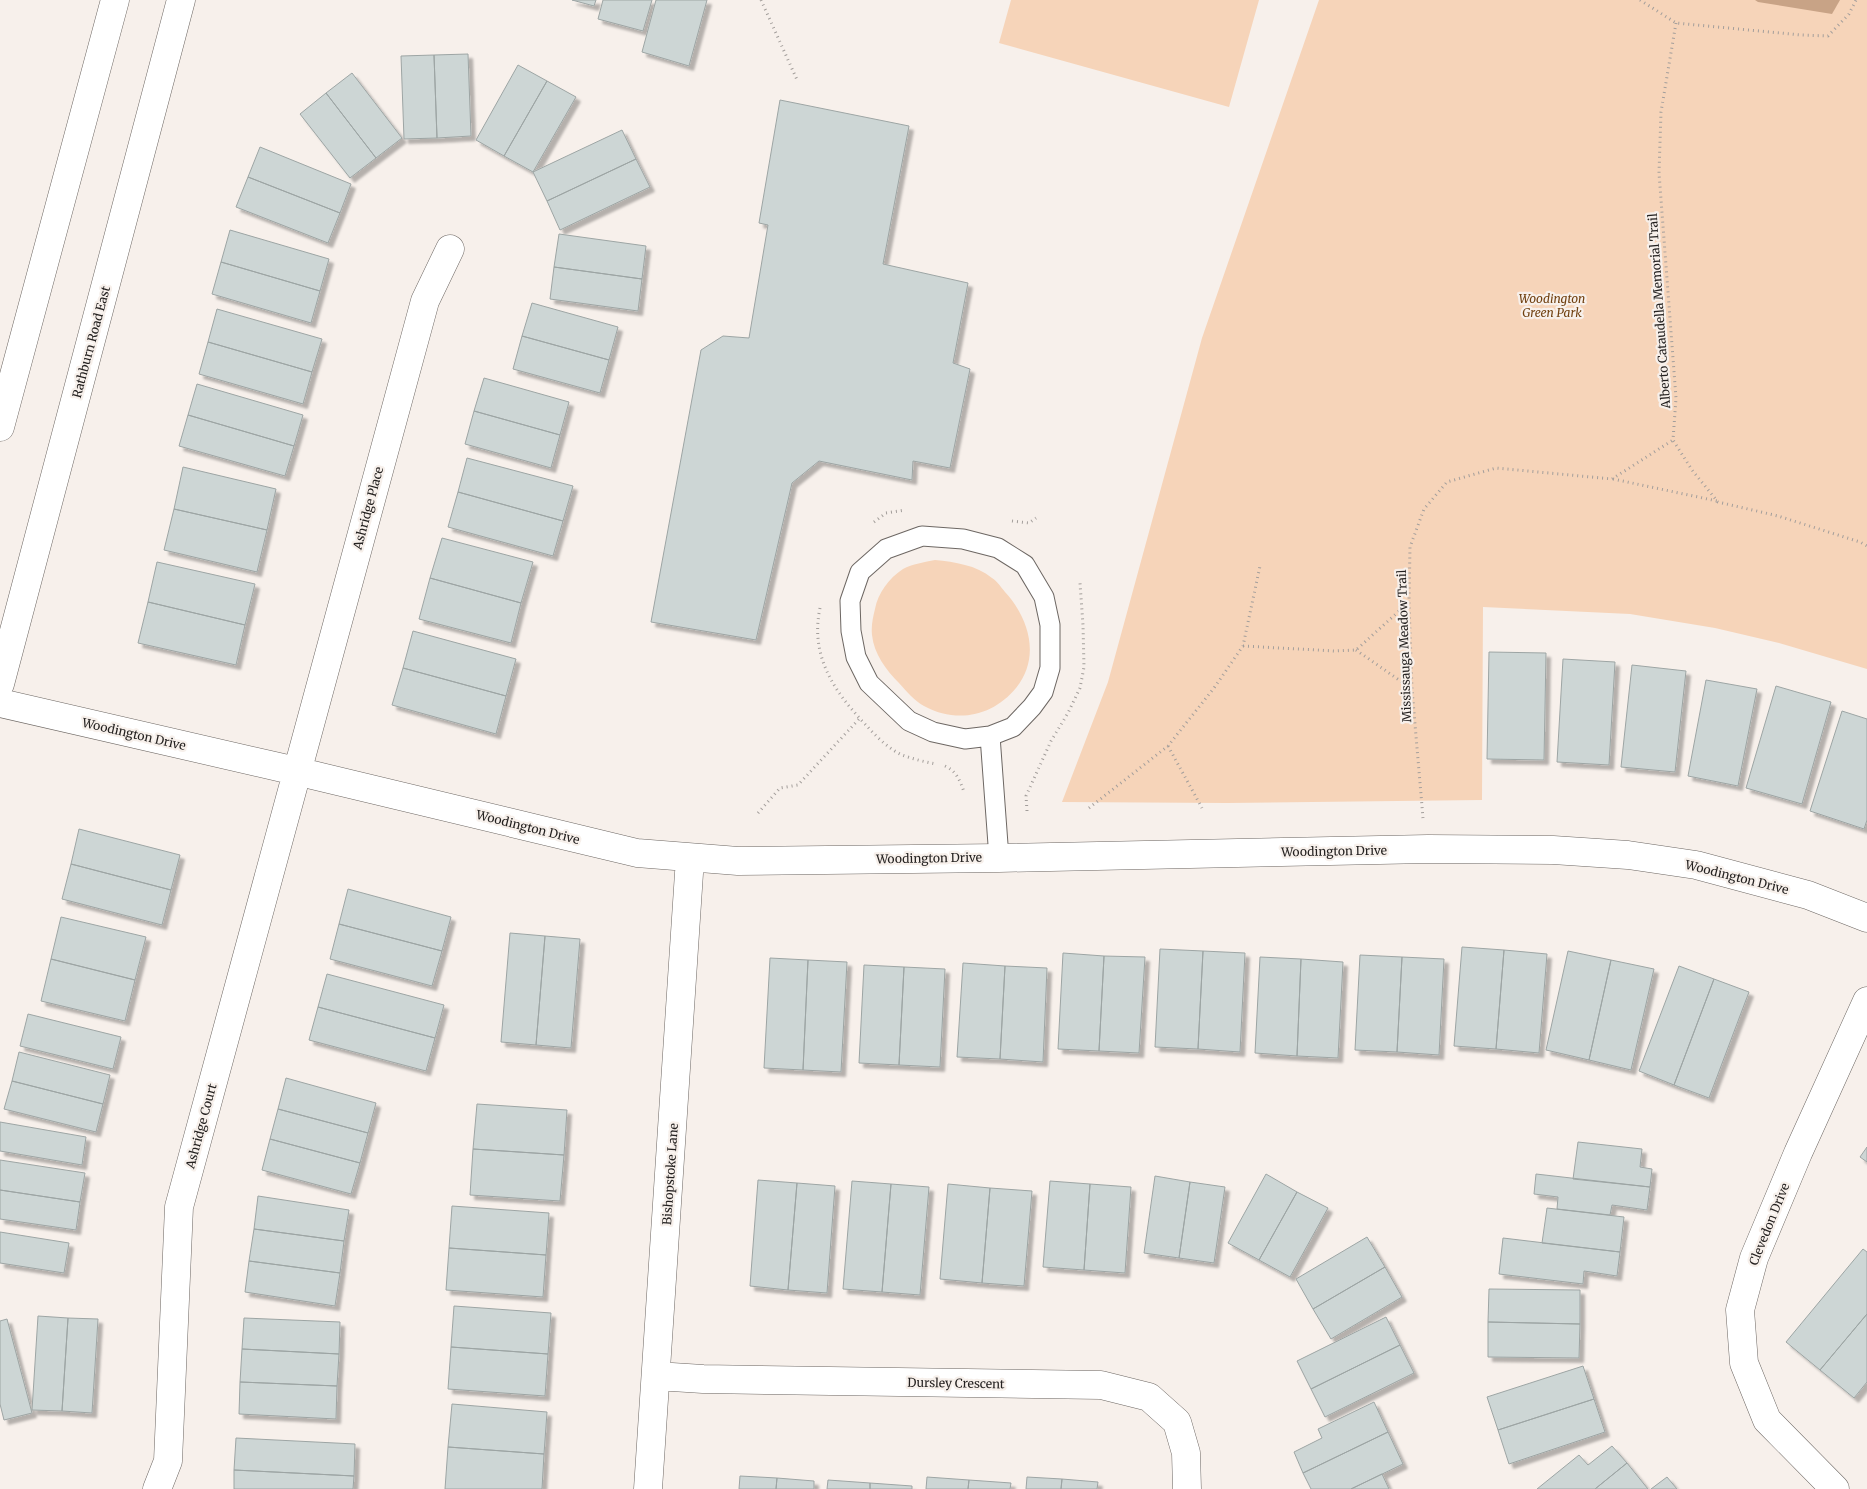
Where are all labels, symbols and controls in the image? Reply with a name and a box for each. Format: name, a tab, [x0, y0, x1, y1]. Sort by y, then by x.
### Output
street label: Alberto Cataudella Memorial Trail	[1645, 213, 1673, 410]
street label: Rathburn Road East	[69, 284, 113, 400]
park label: Woodington Green Park	[1519, 291, 1585, 320]
street label: Ashridge Place	[350, 465, 386, 552]
street label: Mississauga Meadow Trail	[1394, 569, 1414, 723]
street label: Woodington Drive	[80, 715, 187, 753]
street label: Woodington Drive	[474, 807, 581, 847]
street label: Woodington Drive	[1280, 843, 1387, 859]
street label: Woodington Drive	[875, 850, 982, 866]
street label: Woodington Drive	[1683, 857, 1790, 897]
street label: Ashridge Court	[182, 1082, 220, 1171]
street label: Bishopstoke Lane	[659, 1123, 681, 1225]
street label: Clevedon Drive	[1746, 1181, 1792, 1267]
street label: Dursley Crescent	[907, 1375, 1005, 1391]

